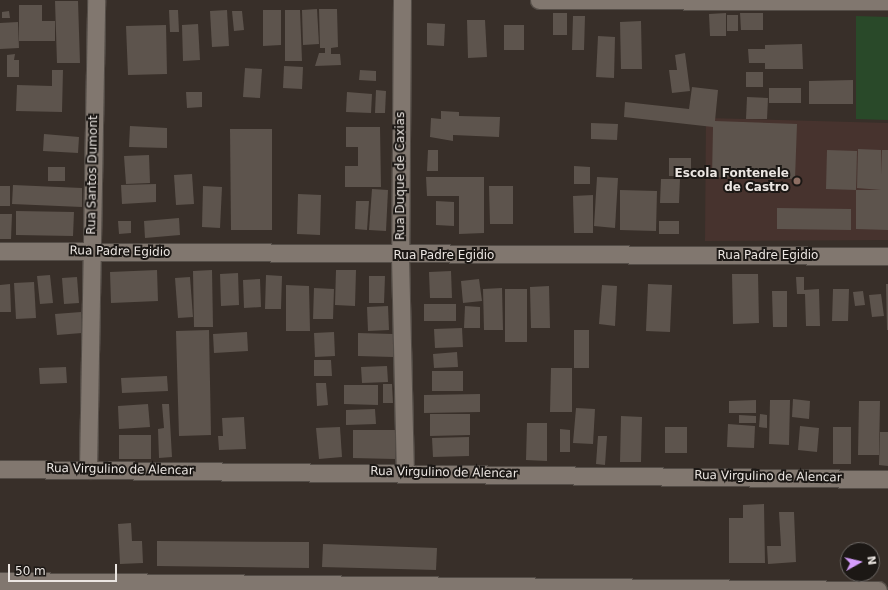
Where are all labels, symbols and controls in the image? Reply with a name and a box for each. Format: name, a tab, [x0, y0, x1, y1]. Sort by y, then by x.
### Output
street label: Rua Duque de Caxias	[394, 112, 408, 240]
street label: Rua Santos Dumont	[85, 115, 101, 235]
place label: Escola Fontenele de Castro	[675, 167, 789, 195]
marker: Escola Fontenele de Castro	[792, 176, 802, 186]
street label: Rua Padre Egidio	[69, 244, 171, 260]
street label: Rua Padre Egidio	[394, 249, 494, 263]
street label: Rua Padre Egidio	[718, 249, 818, 263]
street label: Rua Virgulino de Alencar	[46, 462, 194, 478]
street label: Rua Virgulino de Alencar	[370, 465, 518, 481]
street label: Rua Virgulino de Alencar	[694, 469, 842, 485]
north arrow	[840, 542, 880, 582]
text: N	[864, 555, 878, 566]
scale bar	[10, 556, 119, 582]
text: 50 m	[15, 564, 46, 578]

